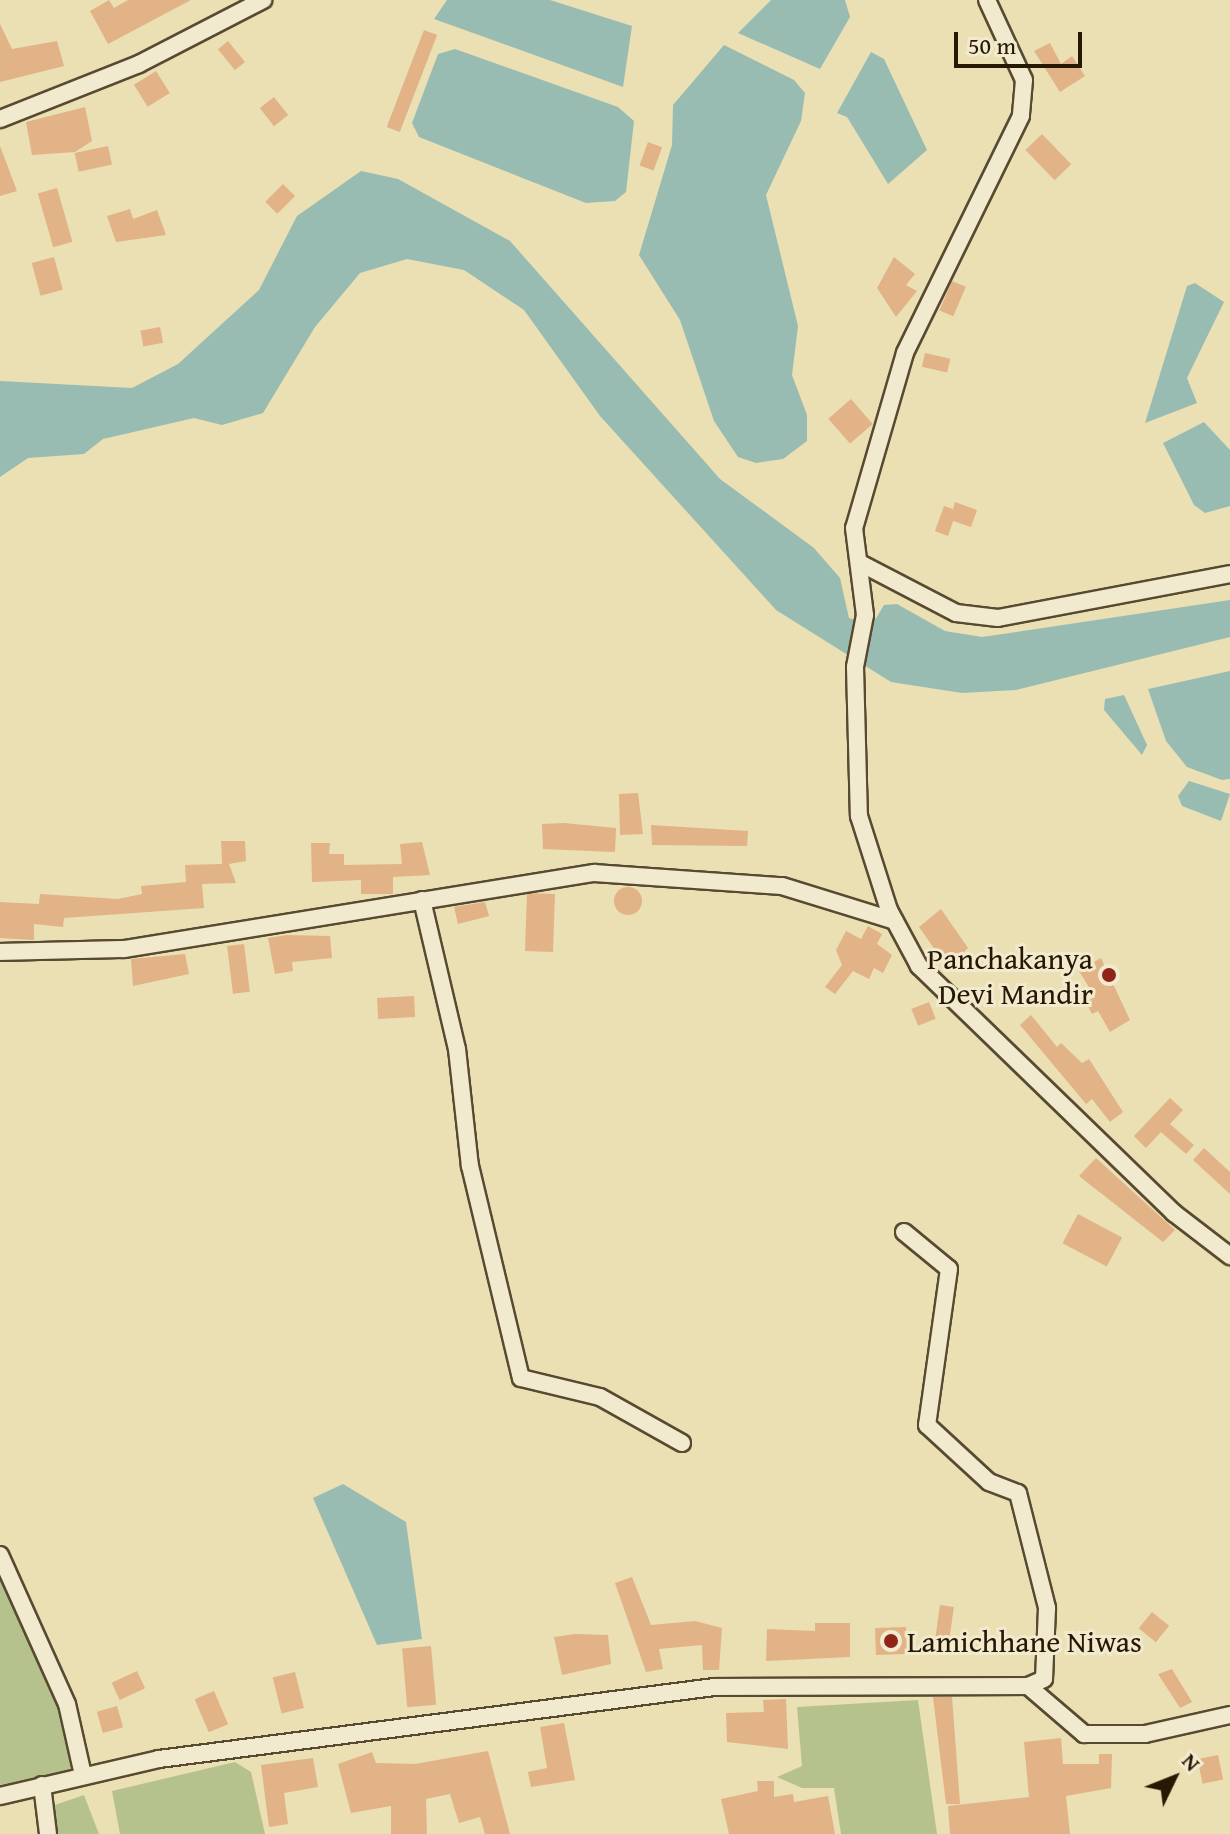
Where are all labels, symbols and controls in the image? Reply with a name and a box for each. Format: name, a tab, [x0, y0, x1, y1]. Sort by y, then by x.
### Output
scale bar	[958, 16, 1086, 66]
text: 50 m	[968, 28, 1016, 63]
place label: Panchakanya Devi Mandir	[927, 940, 1093, 1010]
marker: Panchakanya Devi Mandir	[1100, 966, 1118, 984]
place label: Lamichhane Niwas	[907, 1623, 1142, 1659]
marker: Lamichhane Niwas	[882, 1632, 900, 1650]
north arrow	[1134, 1738, 1214, 1818]
text: N	[1175, 1745, 1208, 1778]

